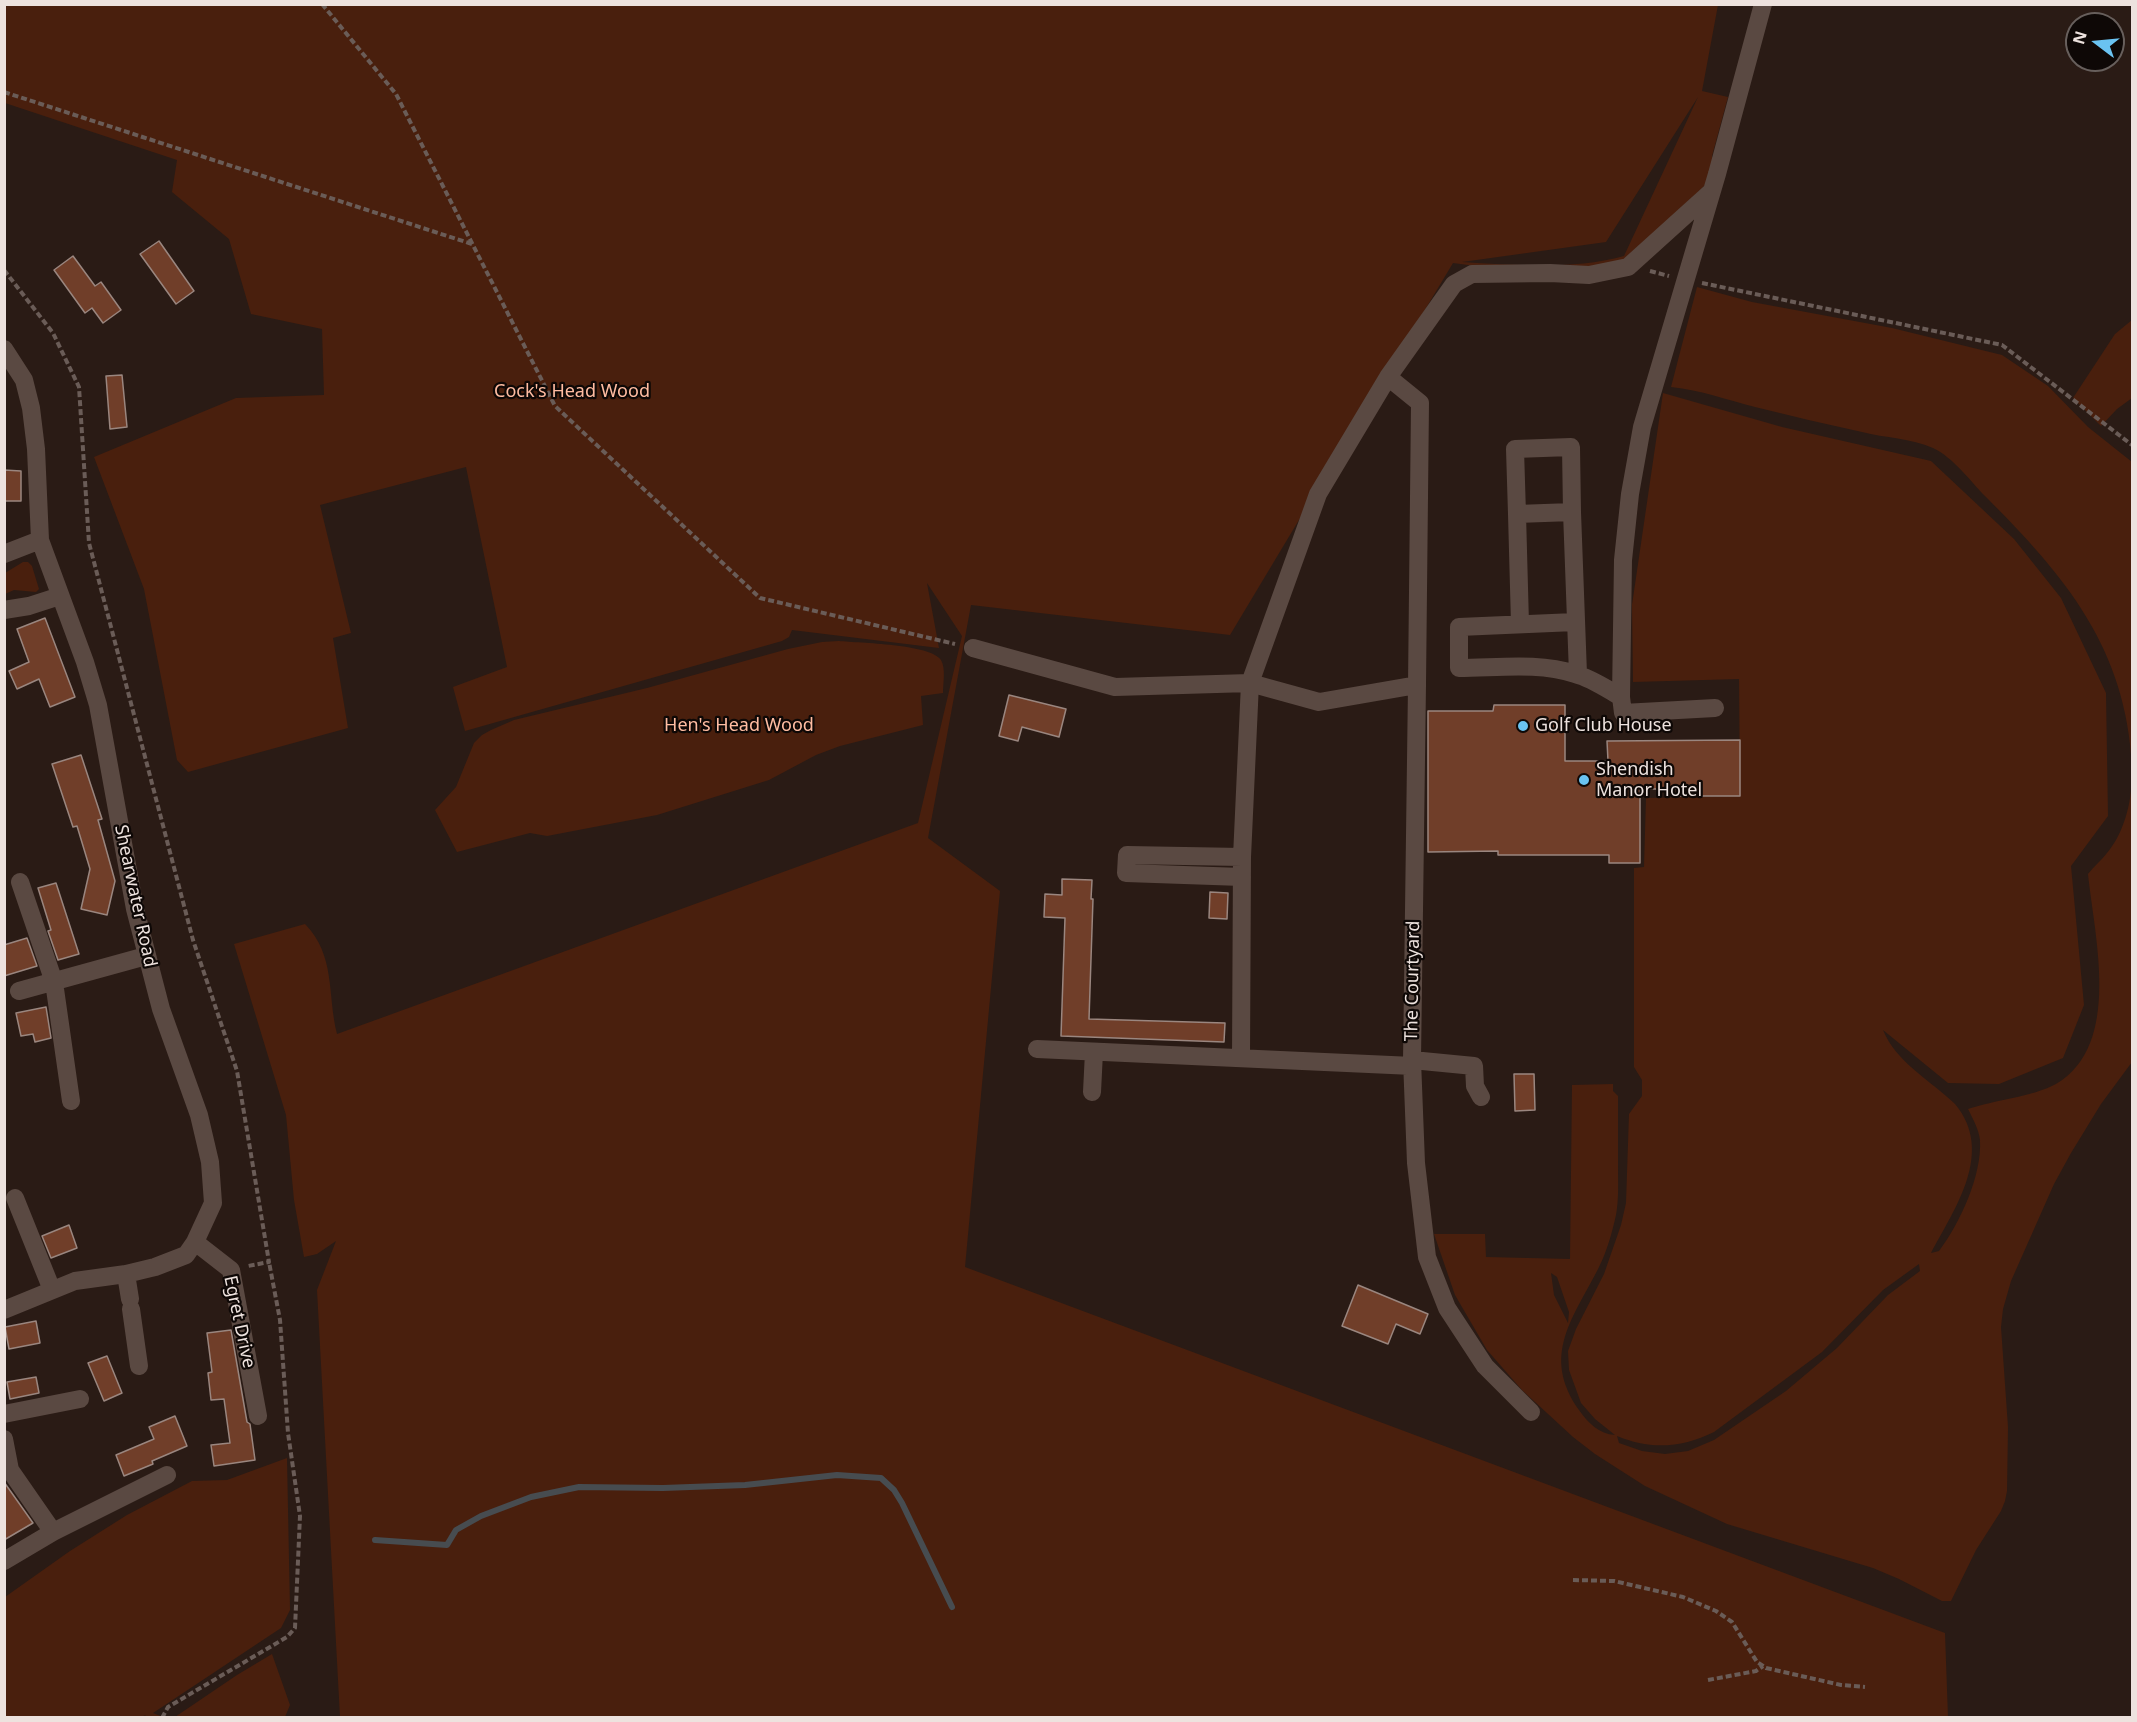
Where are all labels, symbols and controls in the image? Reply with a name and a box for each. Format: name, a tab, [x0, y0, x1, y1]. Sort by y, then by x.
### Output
north arrow	[2065, 12, 2125, 72]
text: N	[2067, 28, 2092, 47]
park label: Cock's Head Wood	[494, 381, 650, 403]
park label: Hen's Head Wood	[664, 715, 814, 737]
place label: Golf Club House	[1535, 715, 1672, 737]
marker: Golf Club House	[1516, 719, 1530, 733]
place label: Shendish Manor Hotel	[1596, 759, 1702, 802]
marker: Shendish Manor Hotel	[1577, 773, 1591, 787]
street label: Shearwater Road	[109, 823, 161, 969]
street label: The Courtyard	[1401, 920, 1425, 1042]
street label: Egret Drive	[219, 1274, 259, 1370]

